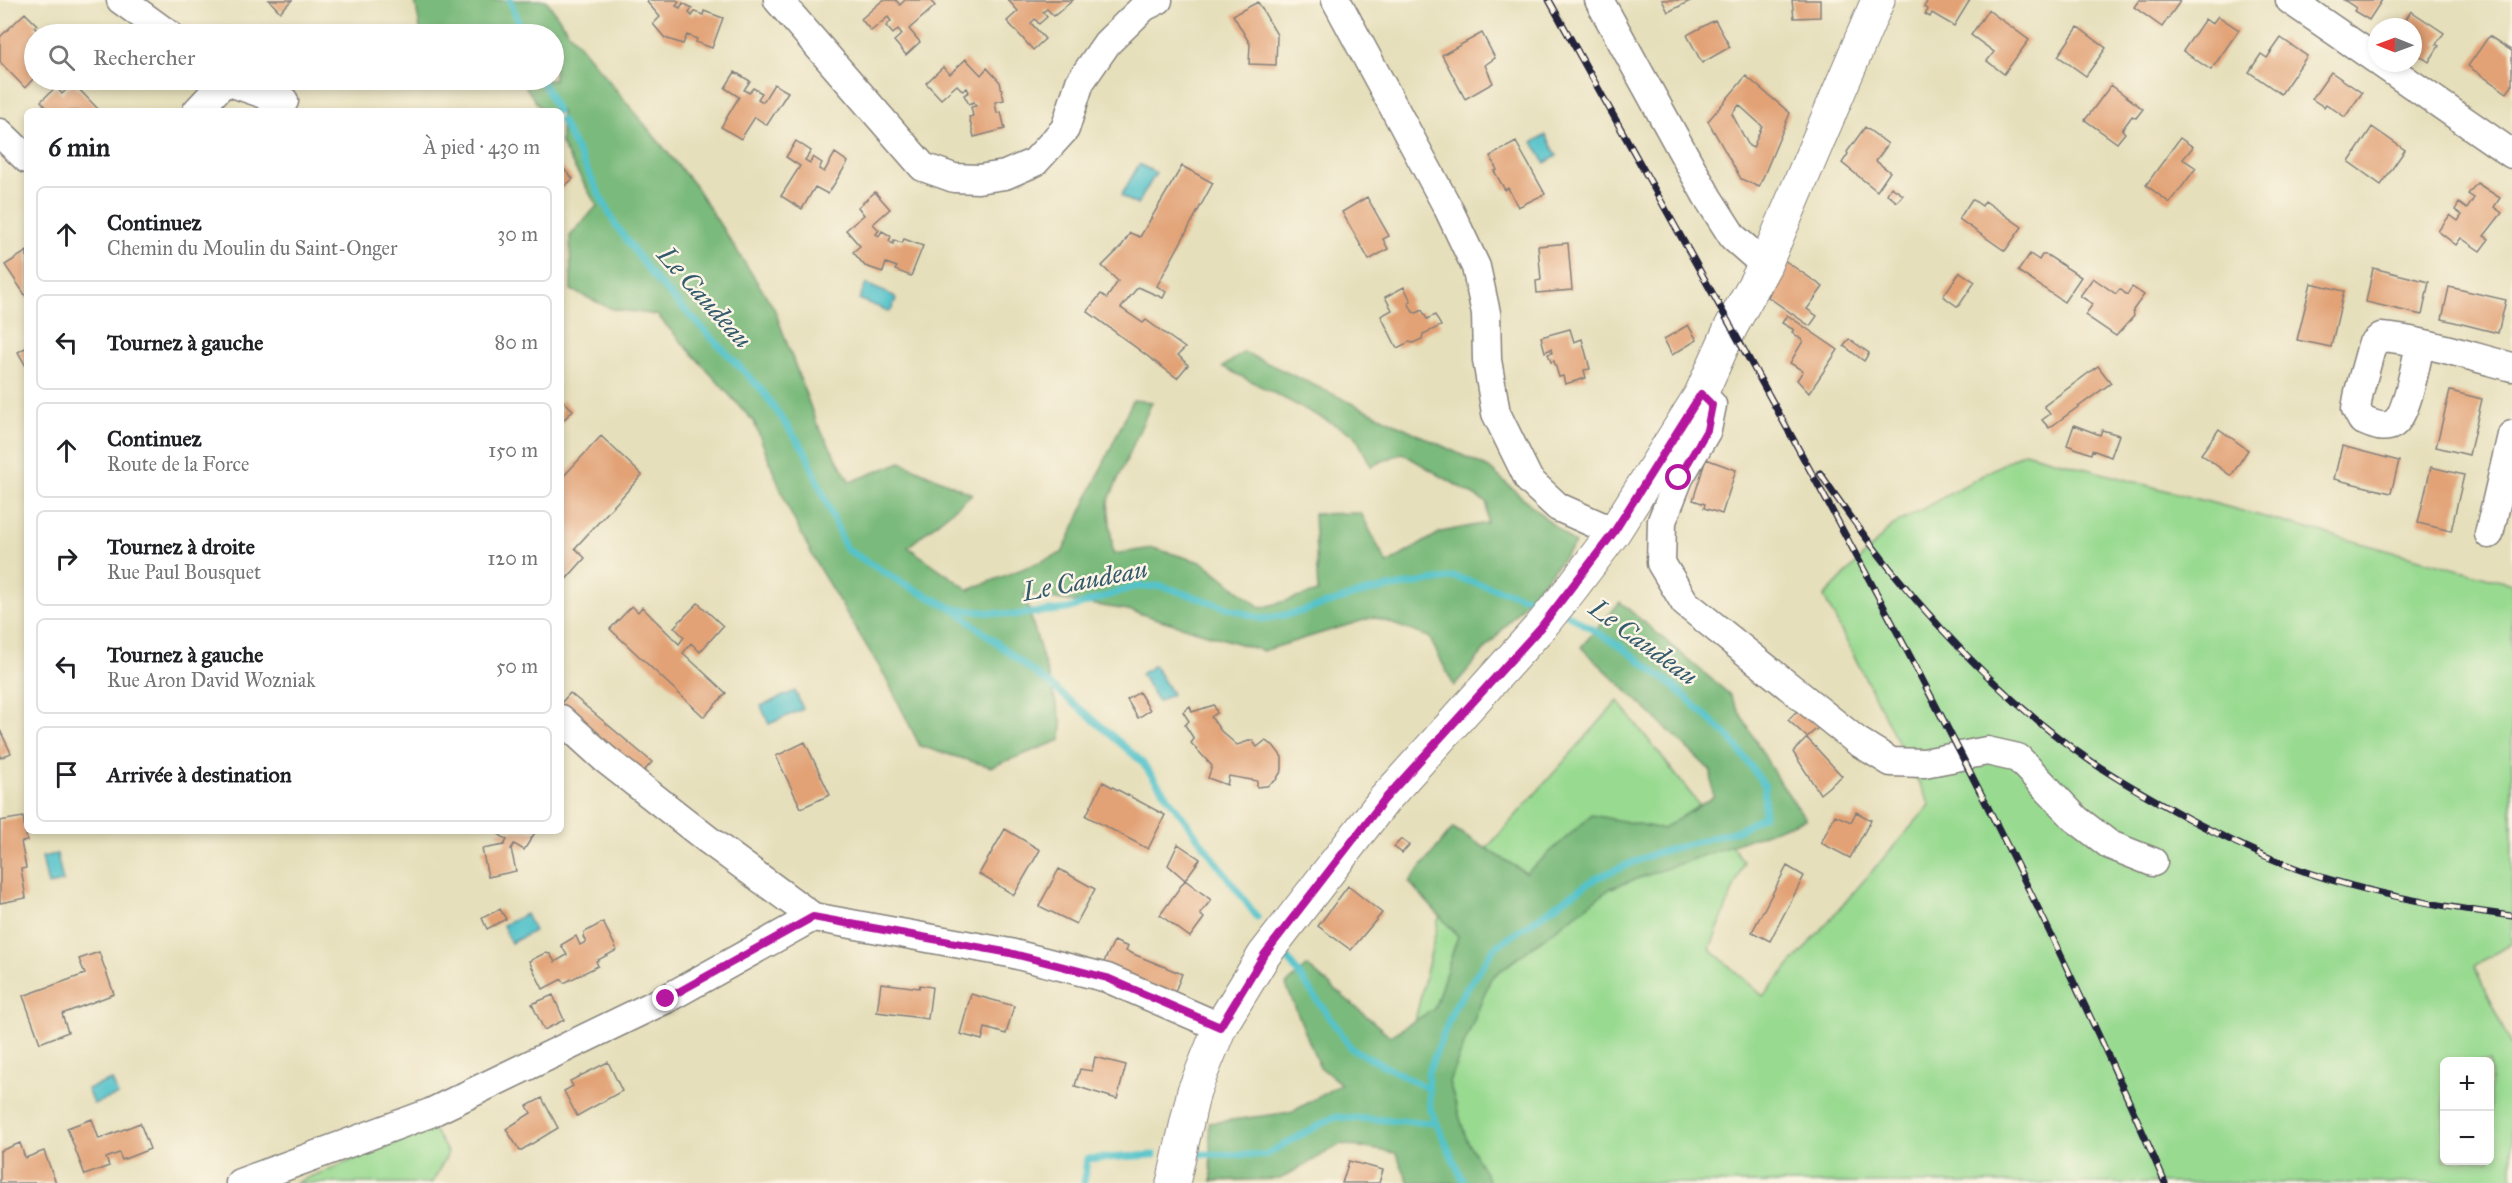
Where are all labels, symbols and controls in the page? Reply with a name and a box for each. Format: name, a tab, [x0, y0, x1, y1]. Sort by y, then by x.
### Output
north arrow	[2368, 18, 2422, 72]
search box	[24, 24, 564, 90]
icon: search	[45, 41, 78, 74]
text: Rechercher	[93, 44, 195, 71]
text: 6 min	[48, 131, 110, 163]
text: À pied · 430 m	[424, 135, 540, 159]
text: Continuez	[107, 209, 202, 236]
icon: ahead	[50, 218, 83, 251]
text: 30 m	[497, 222, 538, 246]
text: Chemin du Moulin du Saint-Onger	[107, 236, 397, 260]
water label: Le Caudeau	[650, 239, 759, 355]
icon: left	[50, 326, 83, 359]
text: Tournez à gauche	[107, 329, 263, 356]
text: 80 m	[495, 330, 538, 354]
text: Continuez	[107, 425, 202, 452]
icon: ahead	[50, 434, 83, 467]
text: 150 m	[488, 438, 538, 462]
text: Route de la Force	[107, 452, 249, 476]
route start	[1665, 464, 1691, 490]
text: Tournez à droite	[107, 533, 255, 560]
icon: right	[50, 542, 83, 575]
text: 120 m	[487, 546, 538, 570]
water label: Le Caudeau	[1019, 552, 1150, 608]
text: Rue Paul Bousquet	[107, 560, 261, 584]
water label: Le Caudeau	[1583, 591, 1705, 692]
text: Tournez à gauche	[107, 641, 263, 668]
icon: left	[50, 650, 83, 683]
text: 50 m	[496, 654, 538, 678]
text: Rue Aron David Wozniak	[107, 668, 316, 692]
icon: arrive	[50, 758, 83, 791]
text: Arrivée à destination	[107, 761, 292, 788]
route end	[652, 985, 678, 1011]
map controls	[2440, 1057, 2494, 1165]
button: +	[2440, 1057, 2494, 1111]
button: −	[2440, 1111, 2494, 1165]

